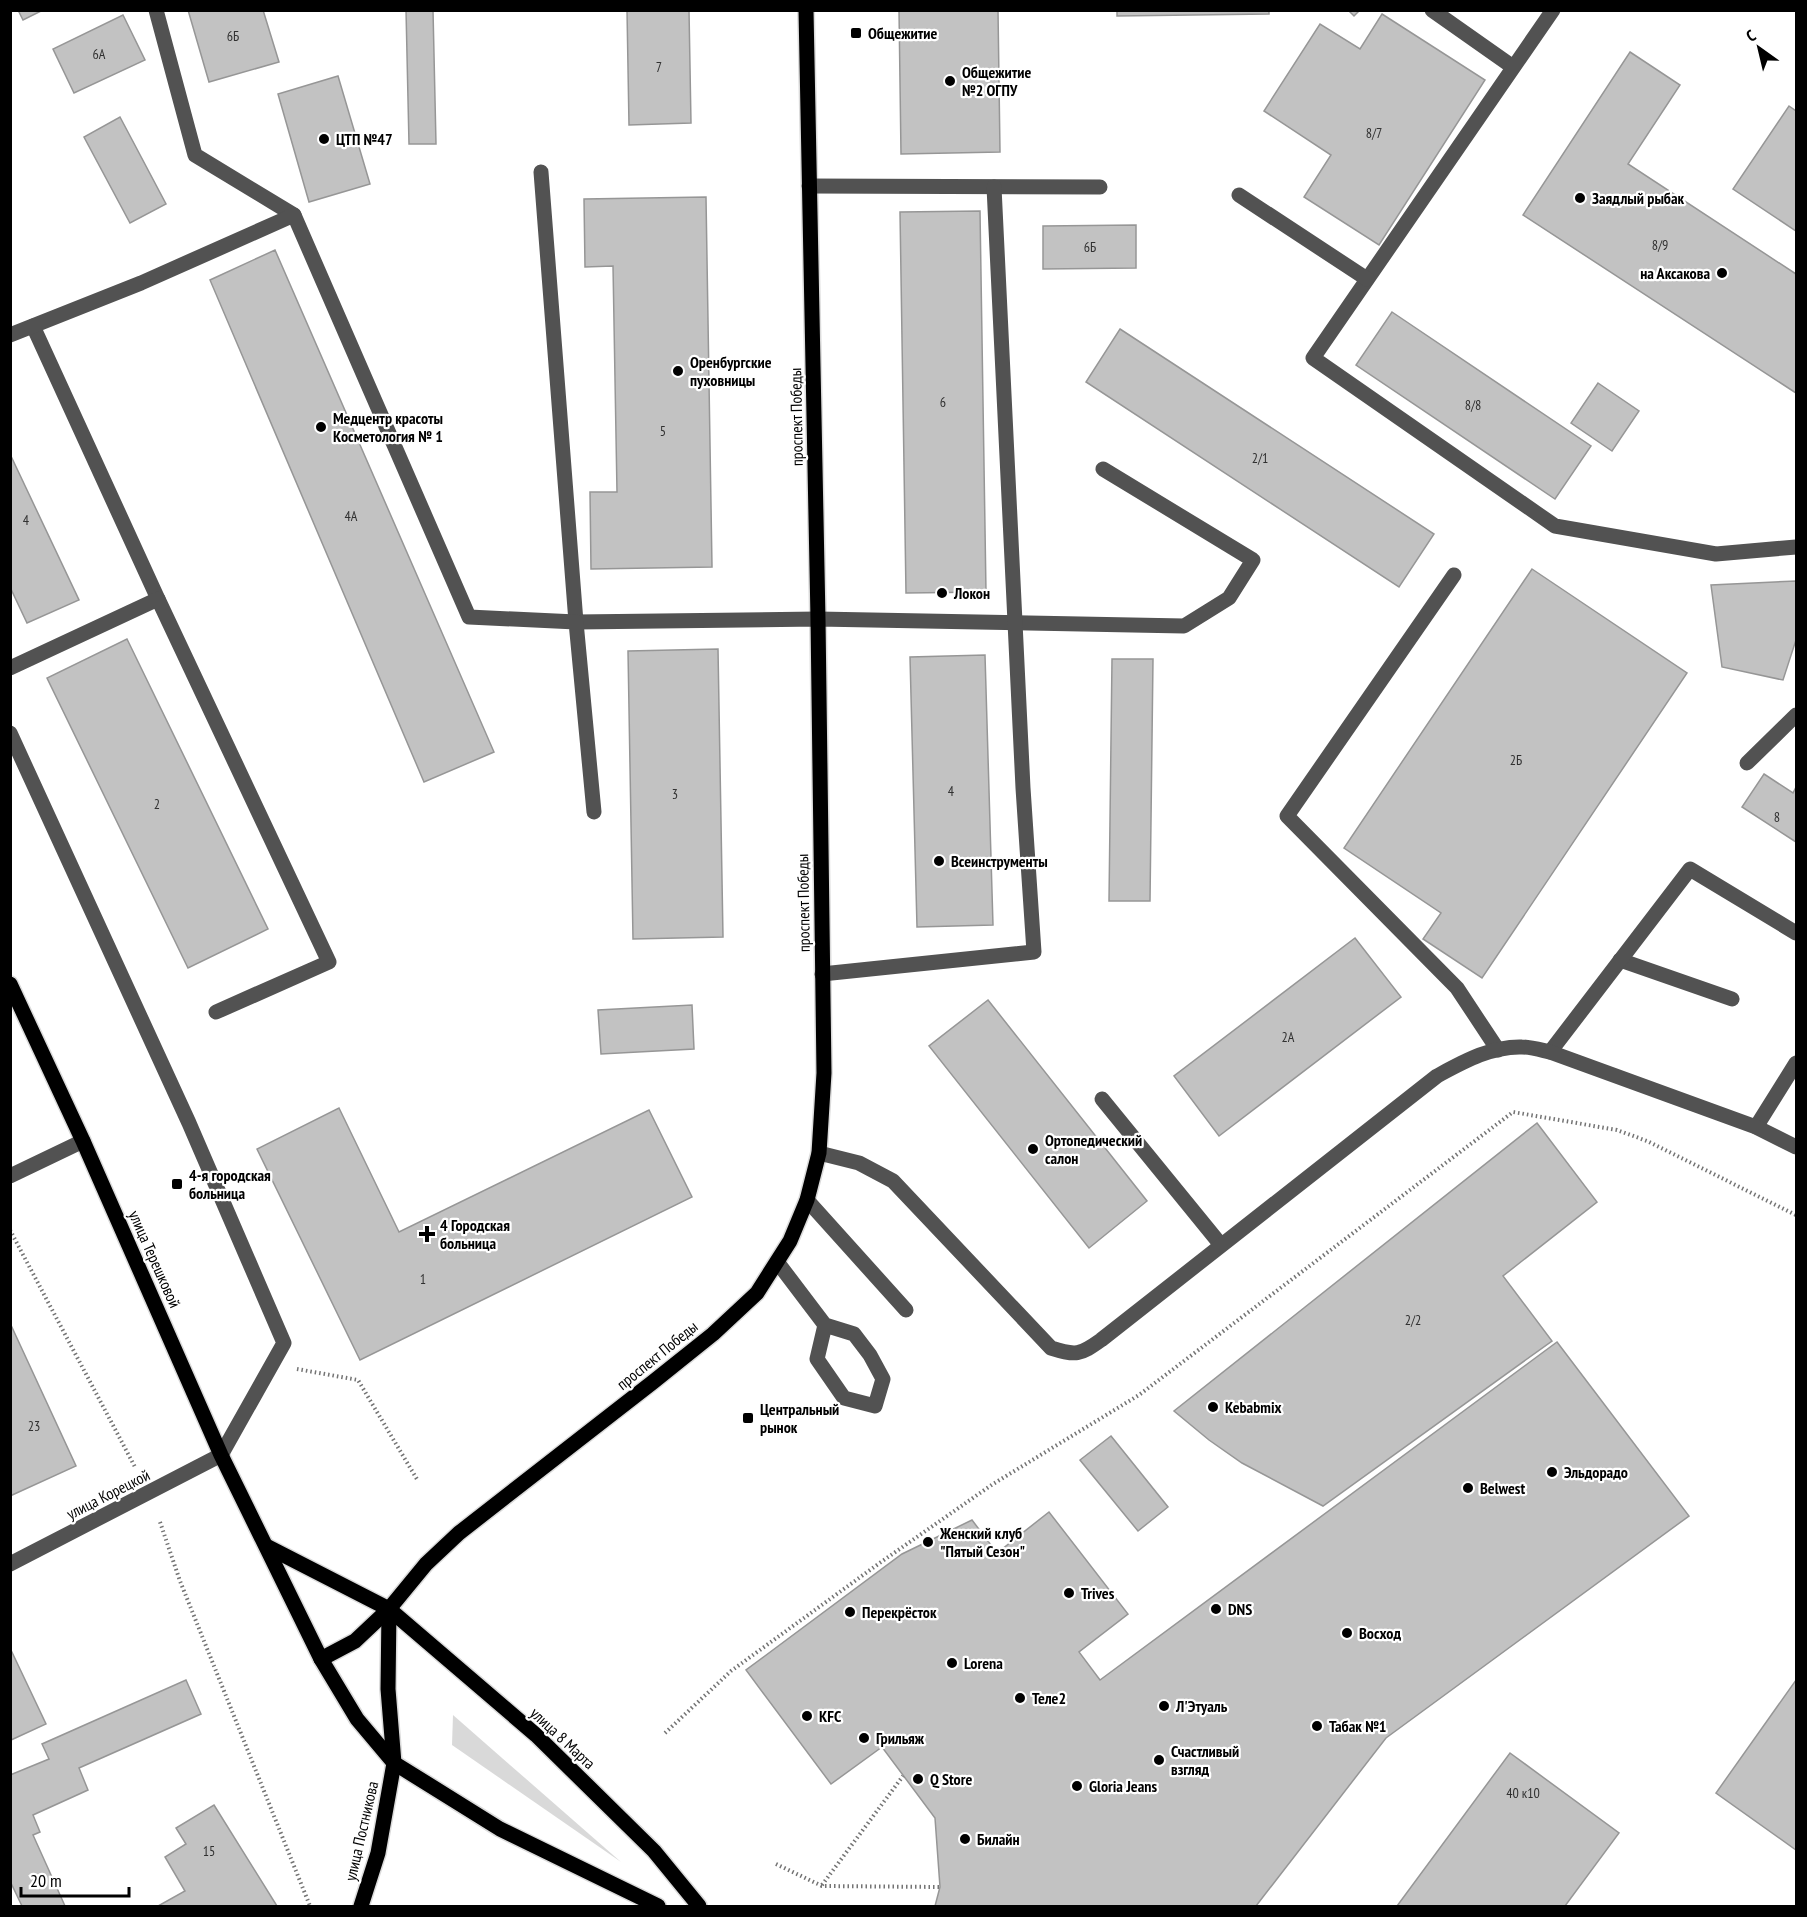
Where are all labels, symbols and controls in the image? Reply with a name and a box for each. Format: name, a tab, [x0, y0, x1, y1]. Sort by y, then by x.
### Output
north arrow	[1729, 18, 1789, 78]
place label: Общежитие	[868, 23, 937, 43]
text: С	[1742, 25, 1760, 46]
marker: Общежитие	[849, 26, 863, 40]
house number: 6Б	[227, 27, 239, 45]
house number: 6А	[93, 45, 106, 63]
house number: 7	[656, 58, 662, 76]
place label: Общежитие №2 ОГПУ	[962, 62, 1031, 100]
marker: Общежитие №2 ОГПУ	[943, 74, 957, 88]
house number: 8/7	[1366, 124, 1382, 142]
place label: ЦТП №47	[336, 129, 393, 149]
marker: ЦТП №47	[317, 132, 331, 146]
place label: Заядлый рыбак	[1592, 188, 1685, 208]
marker: Заядлый рыбак	[1573, 191, 1587, 205]
house number: 8/9	[1652, 236, 1668, 254]
house number: 6Б	[1084, 238, 1096, 256]
place label: на Аксакова	[1640, 263, 1710, 283]
marker: на Аксакова	[1715, 266, 1729, 280]
place label: Оренбургские пуховницы	[690, 352, 772, 390]
marker: Оренбургские пуховницы	[671, 364, 685, 378]
street label: проспект Победы	[785, 368, 807, 466]
house number: 6	[940, 393, 946, 411]
house number: 8/8	[1465, 396, 1481, 414]
place label: Медцентр красоты Косметология № 1	[333, 408, 443, 446]
marker: Медцентр красоты Косметология № 1	[314, 420, 328, 434]
house number: 5	[660, 422, 666, 440]
house number: 2/1	[1252, 449, 1268, 467]
house number: 4А	[345, 507, 358, 525]
house number: 4	[23, 511, 30, 529]
place label: Локон	[953, 583, 990, 603]
marker: Локон	[935, 586, 949, 600]
house number: 2Б	[1510, 751, 1522, 769]
house number: 4	[948, 782, 955, 800]
house number: 3	[672, 785, 678, 803]
house number: 2	[154, 795, 160, 813]
house number: 8	[1774, 808, 1780, 826]
place label: Всеинструменты	[951, 851, 1048, 871]
street label: проспект Победы	[792, 854, 814, 952]
marker: Всеинструменты	[932, 854, 946, 868]
house number: 2А	[1282, 1028, 1295, 1046]
place label: Ортопедический салон	[1045, 1130, 1142, 1168]
marker: Ортопедический салон	[1026, 1142, 1040, 1156]
place label: 4-я городская больница	[189, 1165, 271, 1203]
marker: 4-я городская больница	[170, 1177, 184, 1191]
street label: улица Терешковой	[125, 1207, 185, 1311]
place label: 4 Городская больница	[440, 1215, 510, 1253]
marker: 4 Городская больница	[418, 1225, 436, 1243]
house number: 1	[420, 1270, 426, 1288]
house number: 2/2	[1405, 1311, 1421, 1329]
street label: проспект Победы	[612, 1316, 702, 1394]
place label: Kebabmix	[1225, 1397, 1282, 1417]
place label: Центральный рынок	[760, 1399, 839, 1437]
marker: Kebabmix	[1206, 1400, 1220, 1414]
marker: Центральный рынок	[741, 1411, 755, 1425]
house number: 23	[28, 1417, 40, 1435]
place label: Эльдорадо	[1564, 1462, 1628, 1482]
street label: улица Корецкой	[63, 1464, 153, 1524]
marker: Эльдорадо	[1545, 1465, 1559, 1479]
place label: Belwest	[1480, 1478, 1525, 1498]
marker: Belwest	[1461, 1481, 1475, 1495]
place label: Женский клуб "Пятый Сезон"	[939, 1523, 1025, 1561]
marker: Женский клуб "Пятый Сезон"	[921, 1535, 935, 1549]
place label: Trives	[1081, 1583, 1115, 1603]
marker: Trives	[1062, 1586, 1076, 1600]
place label: DNS	[1228, 1599, 1252, 1619]
place label: Перекрёсток	[862, 1602, 937, 1622]
marker: DNS	[1209, 1602, 1223, 1616]
marker: Перекрёсток	[843, 1605, 857, 1619]
place label: Восход	[1359, 1623, 1401, 1643]
marker: Восход	[1340, 1626, 1354, 1640]
place label: Lorena	[964, 1653, 1003, 1673]
marker: Lorena	[945, 1656, 959, 1670]
place label: Теле2	[1032, 1688, 1066, 1708]
marker: Теле2	[1013, 1691, 1027, 1705]
place label: Л'Этуаль	[1175, 1696, 1228, 1716]
marker: Л'Этуаль	[1157, 1699, 1171, 1713]
street label: улица 8 Марта	[526, 1703, 600, 1773]
place label: KFC	[819, 1706, 842, 1726]
marker: KFC	[800, 1709, 814, 1723]
place label: Табак №1	[1329, 1716, 1387, 1736]
marker: Табак №1	[1310, 1719, 1324, 1733]
place label: Грильяж	[876, 1728, 925, 1748]
marker: Грильяж	[857, 1731, 871, 1745]
place label: Счастливый взгляд	[1171, 1741, 1239, 1779]
marker: Счастливый взгляд	[1152, 1753, 1166, 1767]
place label: Q Store	[930, 1769, 972, 1789]
marker: Q Store	[911, 1772, 925, 1786]
place label: Gloria Jeans	[1089, 1776, 1157, 1796]
street label: улица Постникова	[340, 1779, 382, 1883]
marker: Gloria Jeans	[1070, 1779, 1084, 1793]
house number: 40 к10	[1506, 1784, 1540, 1802]
place label: Билайн	[977, 1829, 1020, 1849]
marker: Билайн	[958, 1832, 972, 1846]
house number: 15	[203, 1842, 215, 1860]
scale bar	[21, 1860, 129, 1898]
text: 20 m	[30, 1869, 62, 1892]

